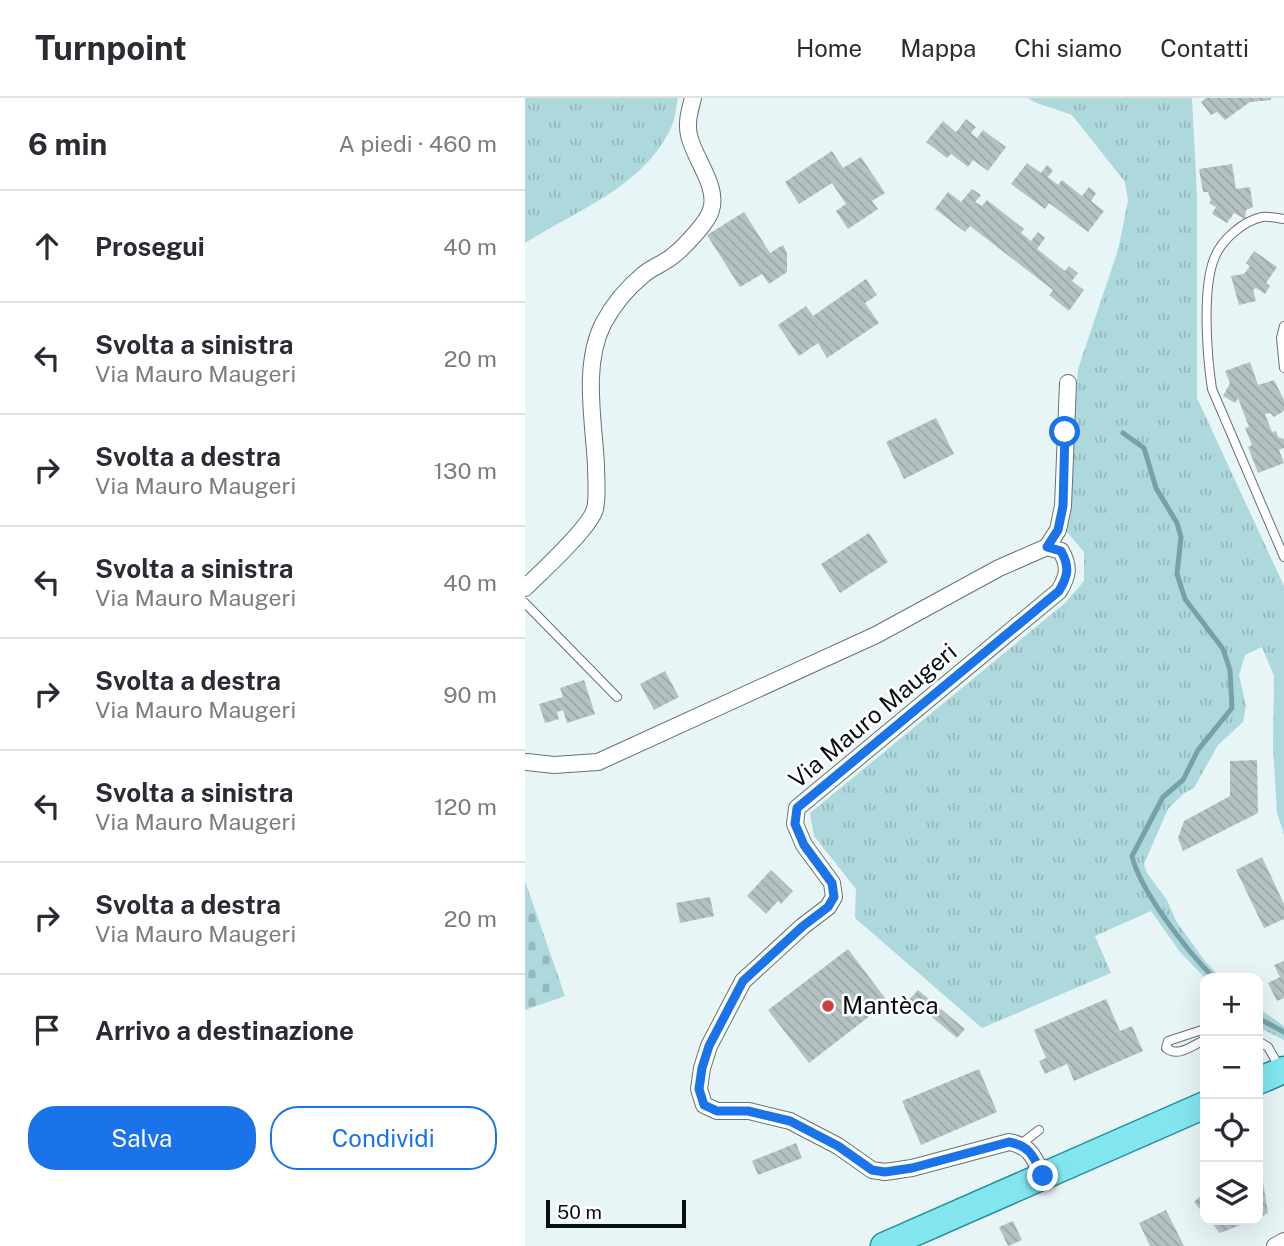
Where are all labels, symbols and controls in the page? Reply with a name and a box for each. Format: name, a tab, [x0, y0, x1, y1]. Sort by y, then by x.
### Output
text: Turnpoint	[35, 29, 187, 67]
text: Home	[796, 34, 862, 62]
text: Mappa	[900, 34, 976, 62]
text: Chi siamo	[1014, 34, 1122, 62]
text: Contatti	[1160, 34, 1249, 62]
text: 6 min	[28, 126, 107, 162]
text: A piedi · 460 m	[339, 130, 497, 157]
icon: ahead	[28, 227, 66, 265]
text: Prosegui	[95, 231, 205, 262]
text: 40 m	[443, 233, 497, 260]
text: Svolta a sinistra	[95, 329, 293, 360]
icon: left	[28, 339, 66, 377]
text: 20 m	[444, 345, 497, 372]
text: Via Mauro Maugeri	[95, 360, 296, 387]
route start	[1049, 416, 1080, 447]
text: Svolta a destra	[95, 441, 281, 472]
icon: right	[28, 451, 66, 489]
text: 130 m	[434, 457, 497, 484]
text: Via Mauro Maugeri	[95, 472, 296, 499]
text: Svolta a sinistra	[95, 553, 293, 584]
icon: left	[28, 563, 66, 601]
text: 40 m	[443, 569, 497, 596]
text: Via Mauro Maugeri	[95, 584, 296, 611]
street label: Via Mauro Maugeri	[783, 637, 962, 793]
text: Svolta a destra	[95, 665, 281, 696]
icon: right	[28, 675, 66, 713]
text: 90 m	[443, 681, 497, 708]
text: Via Mauro Maugeri	[95, 696, 296, 723]
text: Svolta a sinistra	[95, 777, 293, 808]
icon: left	[28, 787, 66, 825]
text: 120 m	[434, 793, 497, 820]
text: Via Mauro Maugeri	[95, 808, 296, 835]
text: Svolta a destra	[95, 889, 281, 920]
icon: right	[28, 899, 66, 937]
text: 20 m	[444, 905, 497, 932]
text: Via Mauro Maugeri	[95, 920, 296, 947]
map controls	[1200, 973, 1263, 1225]
button: +	[1200, 973, 1263, 1036]
place label: Mantèca	[842, 991, 939, 1019]
marker: Mantèca	[820, 998, 836, 1014]
icon: arrive	[28, 1011, 66, 1049]
text: Arrivo a destinazione	[95, 1015, 354, 1046]
button: −	[1200, 1036, 1263, 1099]
button: locate	[1200, 1099, 1263, 1162]
button: Salva	[28, 1106, 256, 1170]
button: Condividi	[270, 1106, 497, 1170]
route end	[1027, 1160, 1058, 1191]
button: layers	[1200, 1162, 1263, 1225]
scale bar	[546, 1197, 686, 1229]
text: 50 m	[557, 1201, 602, 1223]

